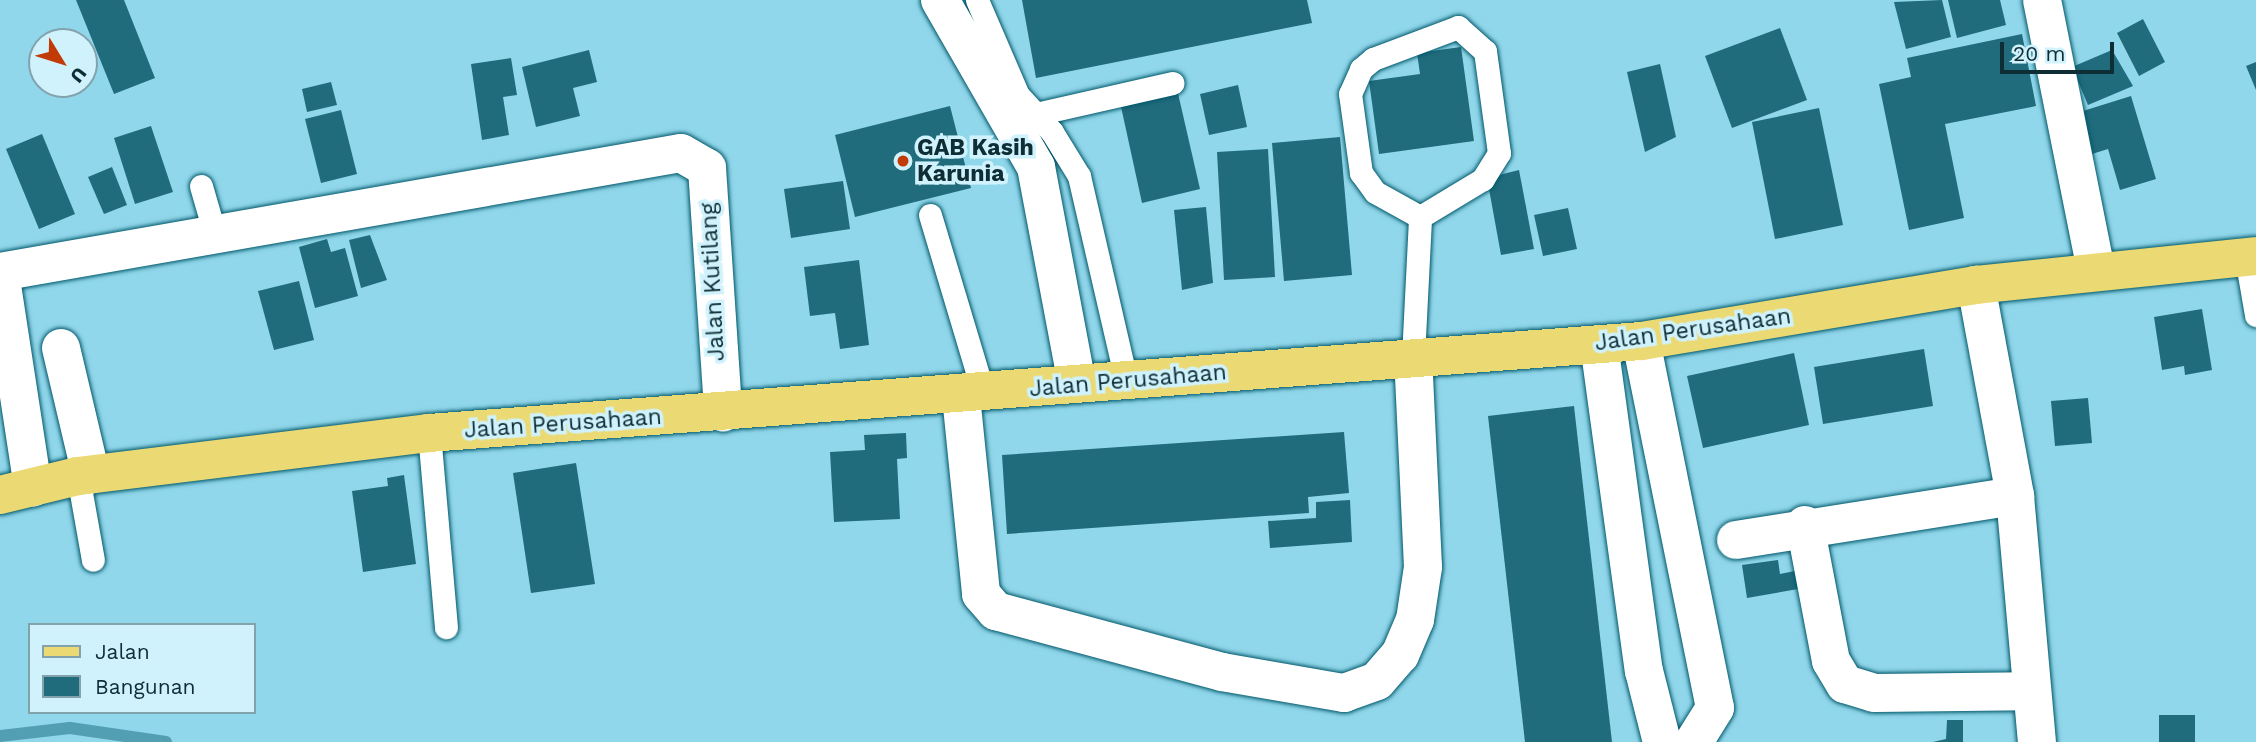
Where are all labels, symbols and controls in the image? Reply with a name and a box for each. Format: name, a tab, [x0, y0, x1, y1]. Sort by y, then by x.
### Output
north arrow	[28, 28, 98, 98]
scale bar	[2004, 28, 2118, 72]
text: 20 m	[2013, 41, 2065, 66]
text: U	[65, 63, 92, 87]
place label: GAB Kasih Karunia	[917, 134, 1034, 188]
marker: GAB Kasih Karunia	[895, 153, 911, 169]
street label: Jalan Kutilang	[695, 202, 731, 362]
street label: Jalan Perusahaan	[1593, 303, 1793, 357]
street label: Jalan Perusahaan	[1028, 359, 1228, 403]
street label: Jalan Perusahaan	[463, 403, 663, 445]
legend	[28, 623, 256, 714]
text: Jalan	[95, 639, 150, 664]
text: Bangunan	[95, 674, 196, 699]

